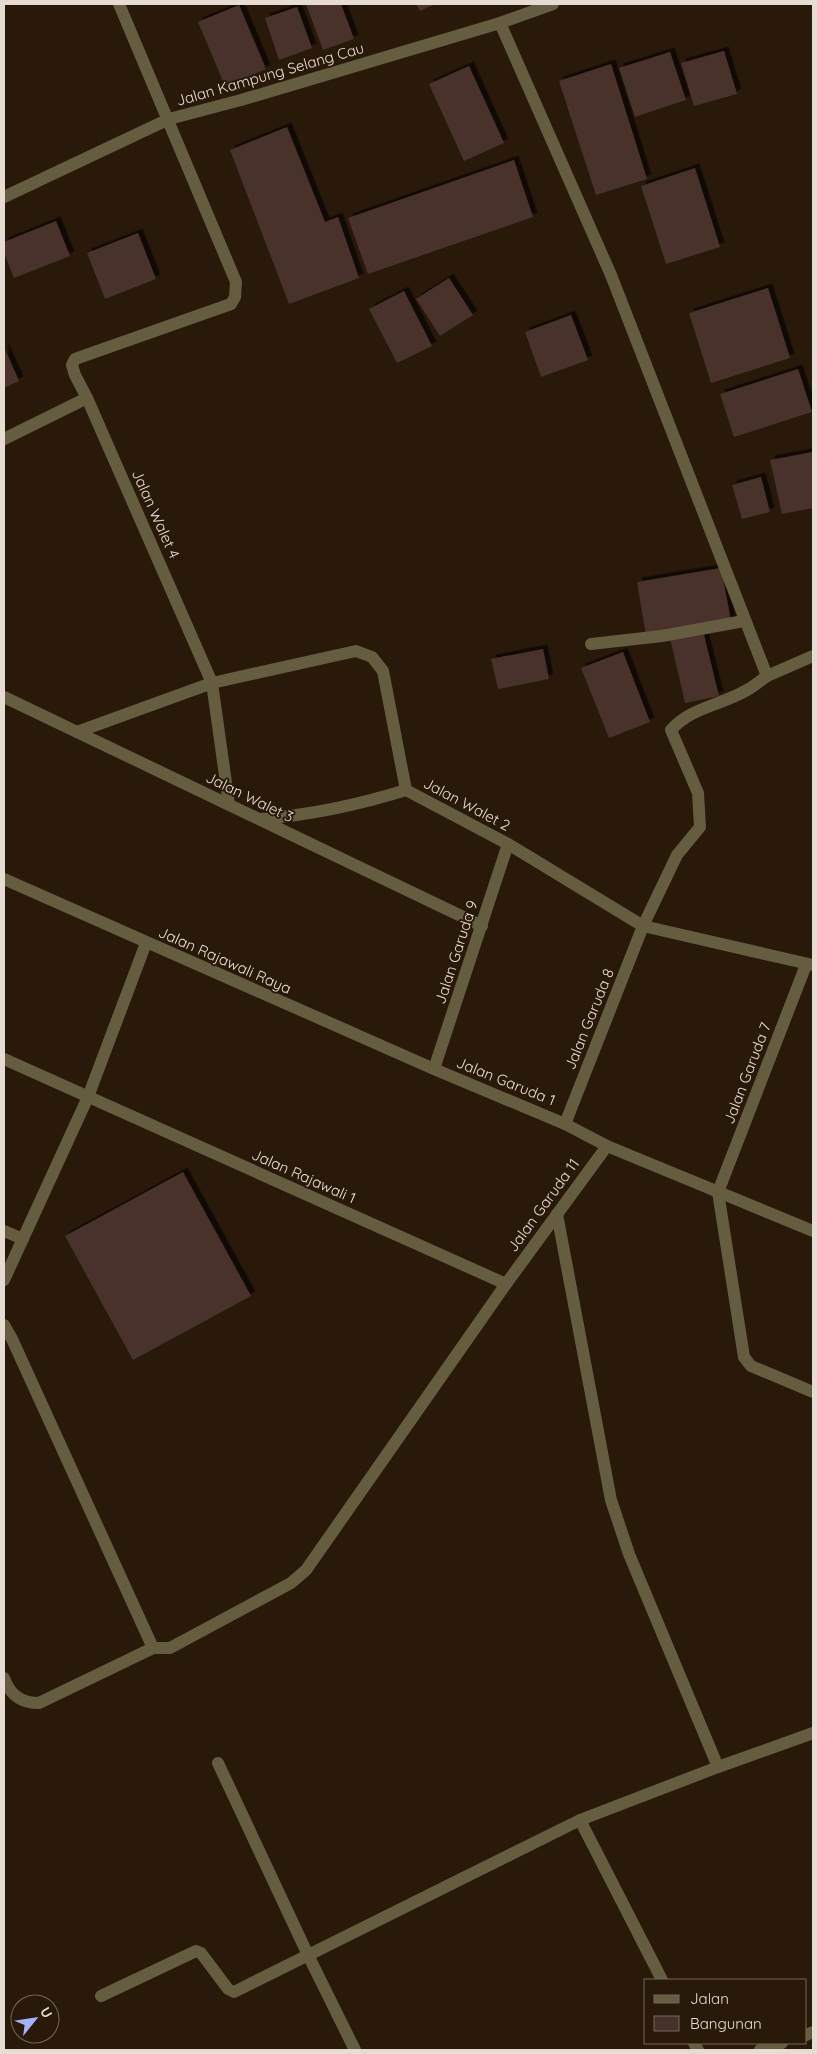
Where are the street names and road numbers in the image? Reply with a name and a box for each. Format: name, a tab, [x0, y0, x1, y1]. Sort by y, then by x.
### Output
street label: Jalan Kampung Selang Cau	[174, 38, 366, 110]
street label: Jalan Walet 4	[128, 467, 184, 561]
street label: Jalan Walet 3	[203, 768, 297, 826]
street label: Jalan Walet 2	[420, 773, 514, 835]
street label: Jalan Garuda 9	[430, 898, 482, 1006]
street label: Jalan Rajawali Raya	[156, 922, 294, 998]
street label: Jalan Garuda 8	[560, 966, 618, 1072]
street label: Jalan Garuda 7	[719, 1019, 775, 1126]
street label: Jalan Garuda 1	[454, 1053, 558, 1109]
street label: Jalan Rajawali 1	[249, 1145, 359, 1207]
street label: Jalan Garuda 11	[503, 1155, 583, 1255]

